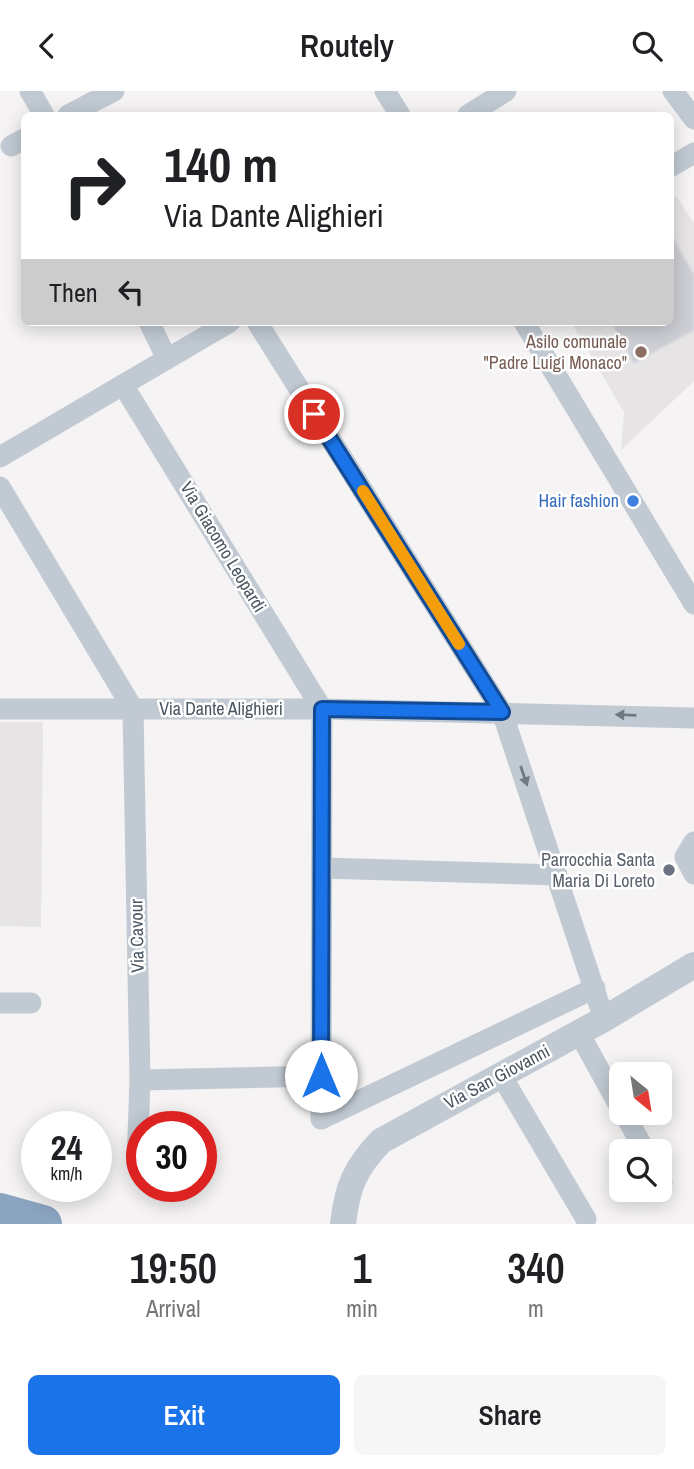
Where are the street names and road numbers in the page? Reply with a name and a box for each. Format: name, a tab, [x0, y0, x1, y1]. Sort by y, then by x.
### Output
street label: Via Giacomo Leopardi	[175, 477, 272, 617]
street label: Via Dante Alighieri	[159, 696, 283, 721]
street label: Via Cavour	[123, 899, 150, 973]
street label: Via San Giovanni	[440, 1038, 554, 1115]

